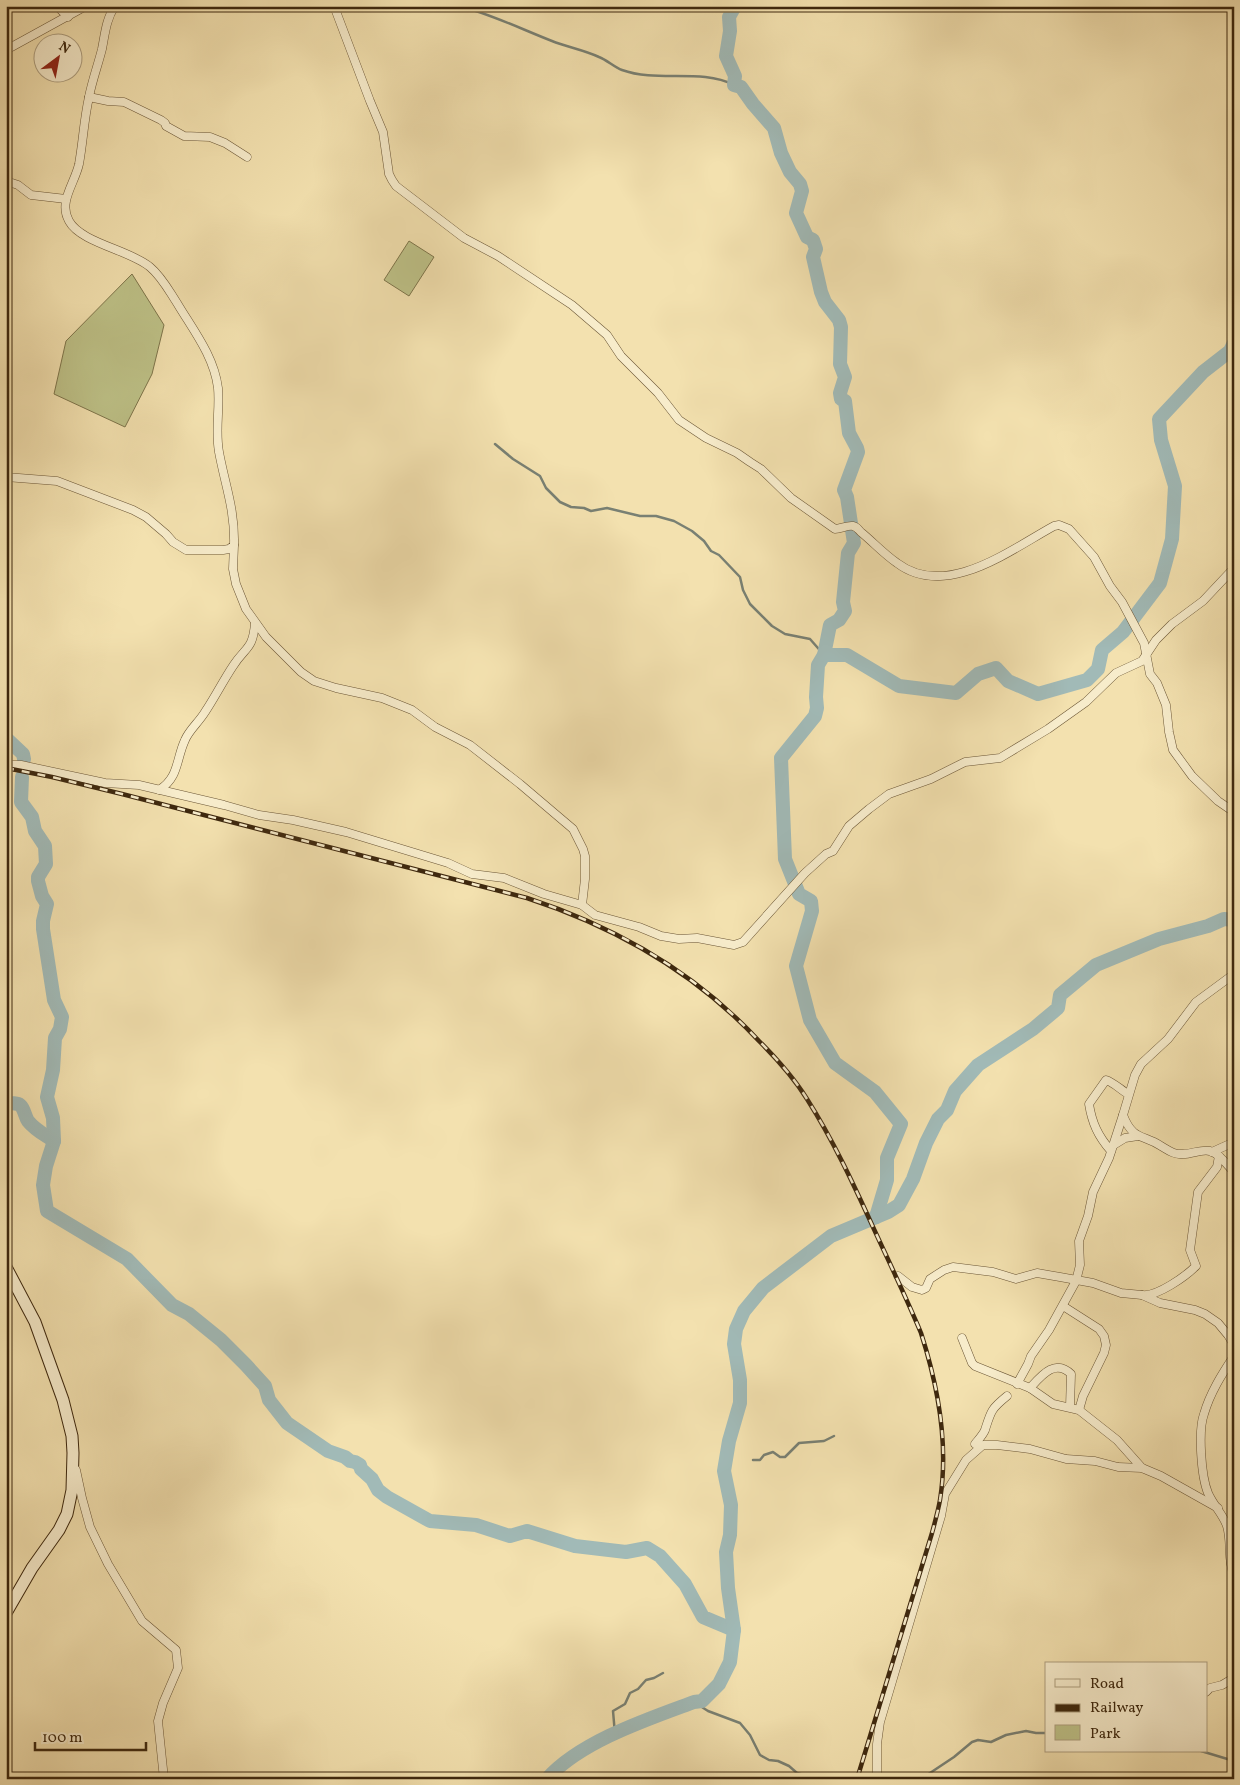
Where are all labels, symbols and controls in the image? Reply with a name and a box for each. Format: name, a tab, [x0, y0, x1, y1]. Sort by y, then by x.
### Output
north arrow	[32, 32, 82, 82]
text: N	[55, 37, 73, 59]
legend	[1045, 1662, 1208, 1752]
text: Road	[1090, 1674, 1124, 1695]
text: Railway	[1090, 1698, 1143, 1719]
scale bar	[35, 1720, 146, 1752]
text: Park	[1090, 1724, 1121, 1745]
text: 100 m	[42, 1728, 82, 1749]

